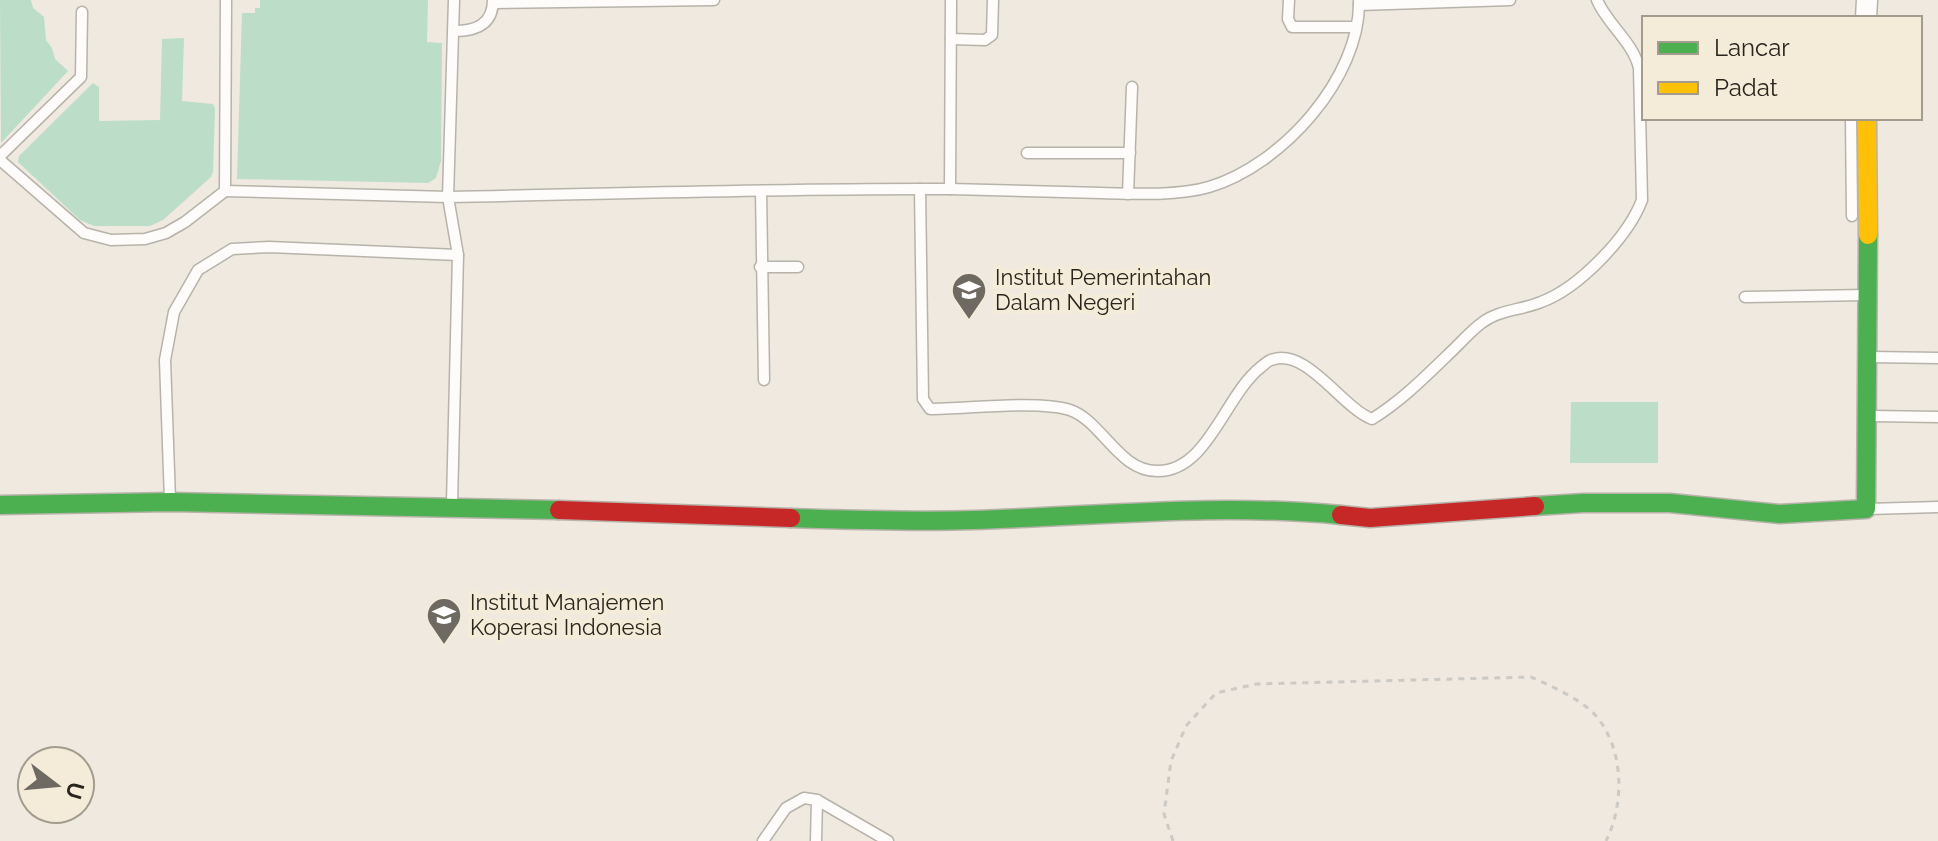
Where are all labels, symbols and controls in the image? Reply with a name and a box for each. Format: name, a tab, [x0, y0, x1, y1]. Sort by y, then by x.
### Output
legend	[1642, 16, 1922, 120]
text: Lancar	[1714, 33, 1790, 62]
text: Padat	[1714, 73, 1778, 102]
place label: Institut Pemerintahan Dalam Negeri	[995, 264, 1211, 315]
school or university icon: Institut Pemerintahan Dalam Negeri	[950, 271, 988, 321]
place label: Institut Manajemen Koperasi Indonesia	[470, 589, 664, 640]
school or university icon: Institut Manajemen Koperasi Indonesia	[425, 596, 463, 646]
north arrow	[16, 745, 96, 825]
text: U	[60, 779, 90, 802]

